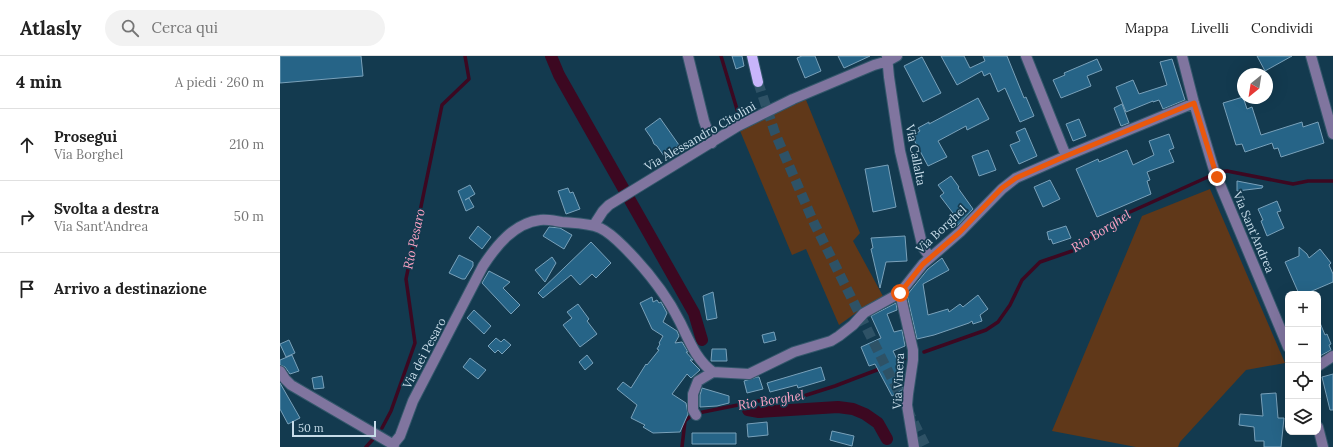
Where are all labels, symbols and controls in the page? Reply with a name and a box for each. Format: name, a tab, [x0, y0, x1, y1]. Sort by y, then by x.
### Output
search box	[105, 10, 385, 46]
text: Atlasly	[20, 16, 81, 40]
icon: search	[119, 17, 141, 39]
text: Cerca qui	[151, 18, 218, 37]
text: Mappa	[1125, 19, 1169, 37]
text: Livelli	[1191, 19, 1229, 37]
text: Condividi	[1251, 19, 1313, 37]
north arrow	[1237, 68, 1273, 104]
text: 4 min	[16, 71, 62, 93]
text: A piedi · 260 m	[175, 74, 264, 91]
street label: Via Alessandro Citolini	[641, 98, 758, 174]
street label: Via Callalta	[903, 122, 929, 187]
text: Prosegui	[54, 127, 117, 146]
icon: ahead	[16, 134, 38, 156]
text: 210 m	[229, 136, 264, 153]
text: Via Borghel	[54, 146, 123, 163]
route end	[1208, 168, 1226, 186]
street label: Via Sant'Andrea	[1230, 188, 1278, 275]
text: Svolta a destra	[54, 199, 159, 218]
street label: Via Borghel	[912, 202, 969, 257]
icon: right	[16, 206, 38, 228]
water label: Rio Borghel	[1068, 206, 1134, 256]
water label: Rio Pesaro	[399, 207, 429, 271]
text: 50 m	[234, 208, 264, 225]
text: Via Sant'Andrea	[54, 218, 148, 235]
icon: arrive	[16, 278, 38, 300]
text: Arrivo a destinazione	[54, 279, 207, 298]
route start	[891, 284, 909, 302]
map controls	[1285, 291, 1321, 435]
button: +	[1285, 291, 1321, 327]
street label: Via dei Pesaro	[399, 315, 449, 392]
button: −	[1285, 327, 1321, 363]
street label: Via Vinera	[889, 352, 907, 411]
button: locate	[1285, 363, 1321, 399]
water label: Rio Borghel	[736, 386, 806, 414]
button: layers	[1285, 399, 1321, 435]
scale bar	[292, 419, 376, 438]
text: 50 m	[298, 421, 324, 435]

